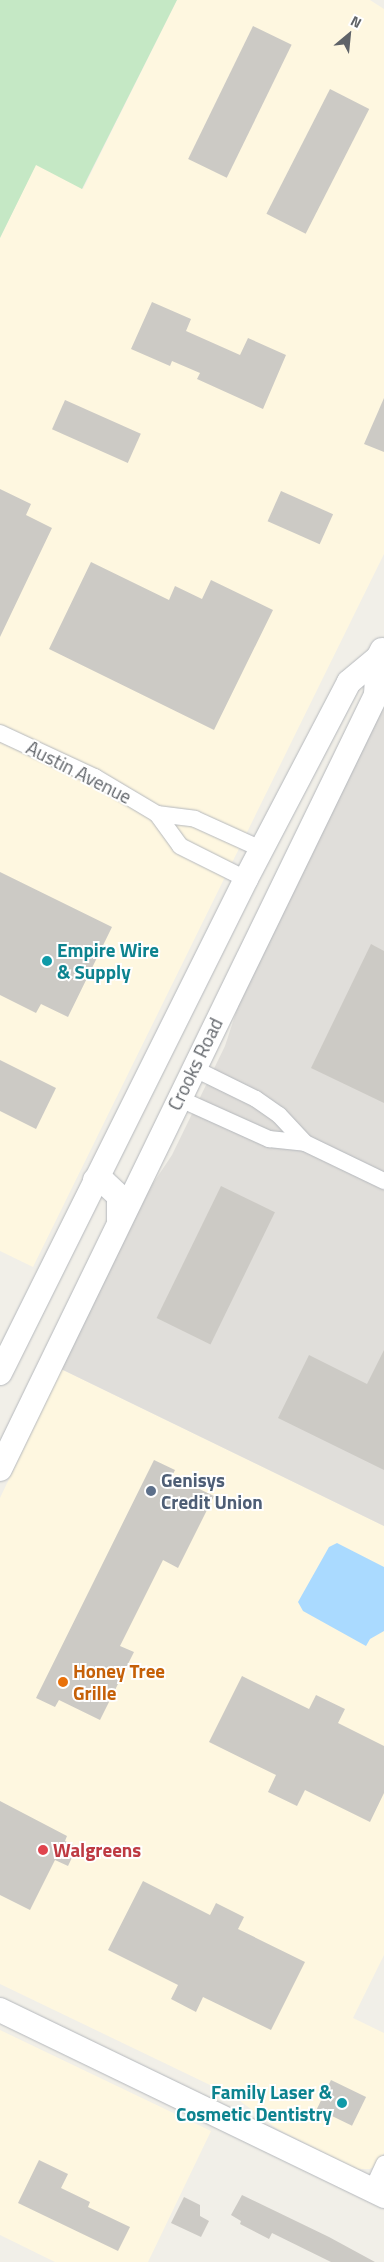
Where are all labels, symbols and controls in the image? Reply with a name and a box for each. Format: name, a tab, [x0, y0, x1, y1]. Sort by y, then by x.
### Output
north arrow	[324, 10, 374, 60]
text: N	[347, 10, 365, 33]
street label: Austin Avenue	[23, 736, 135, 808]
place label: Empire Wire & Supply	[57, 939, 159, 983]
marker: Empire Wire & Supply	[41, 955, 53, 967]
street label: Crooks Road	[163, 1014, 227, 1114]
place label: Genisys Credit Union	[161, 1469, 263, 1513]
marker: Genisys Credit Union	[145, 1485, 157, 1497]
place label: Honey Tree Grille	[73, 1660, 165, 1704]
marker: Honey Tree Grille	[57, 1676, 69, 1688]
place label: Walgreens	[53, 1839, 141, 1861]
marker: Walgreens	[37, 1844, 49, 1856]
place label: Family Laser & Cosmetic Dentistry	[176, 2081, 332, 2125]
marker: Family Laser & Cosmetic Dentistry	[336, 2097, 348, 2109]

